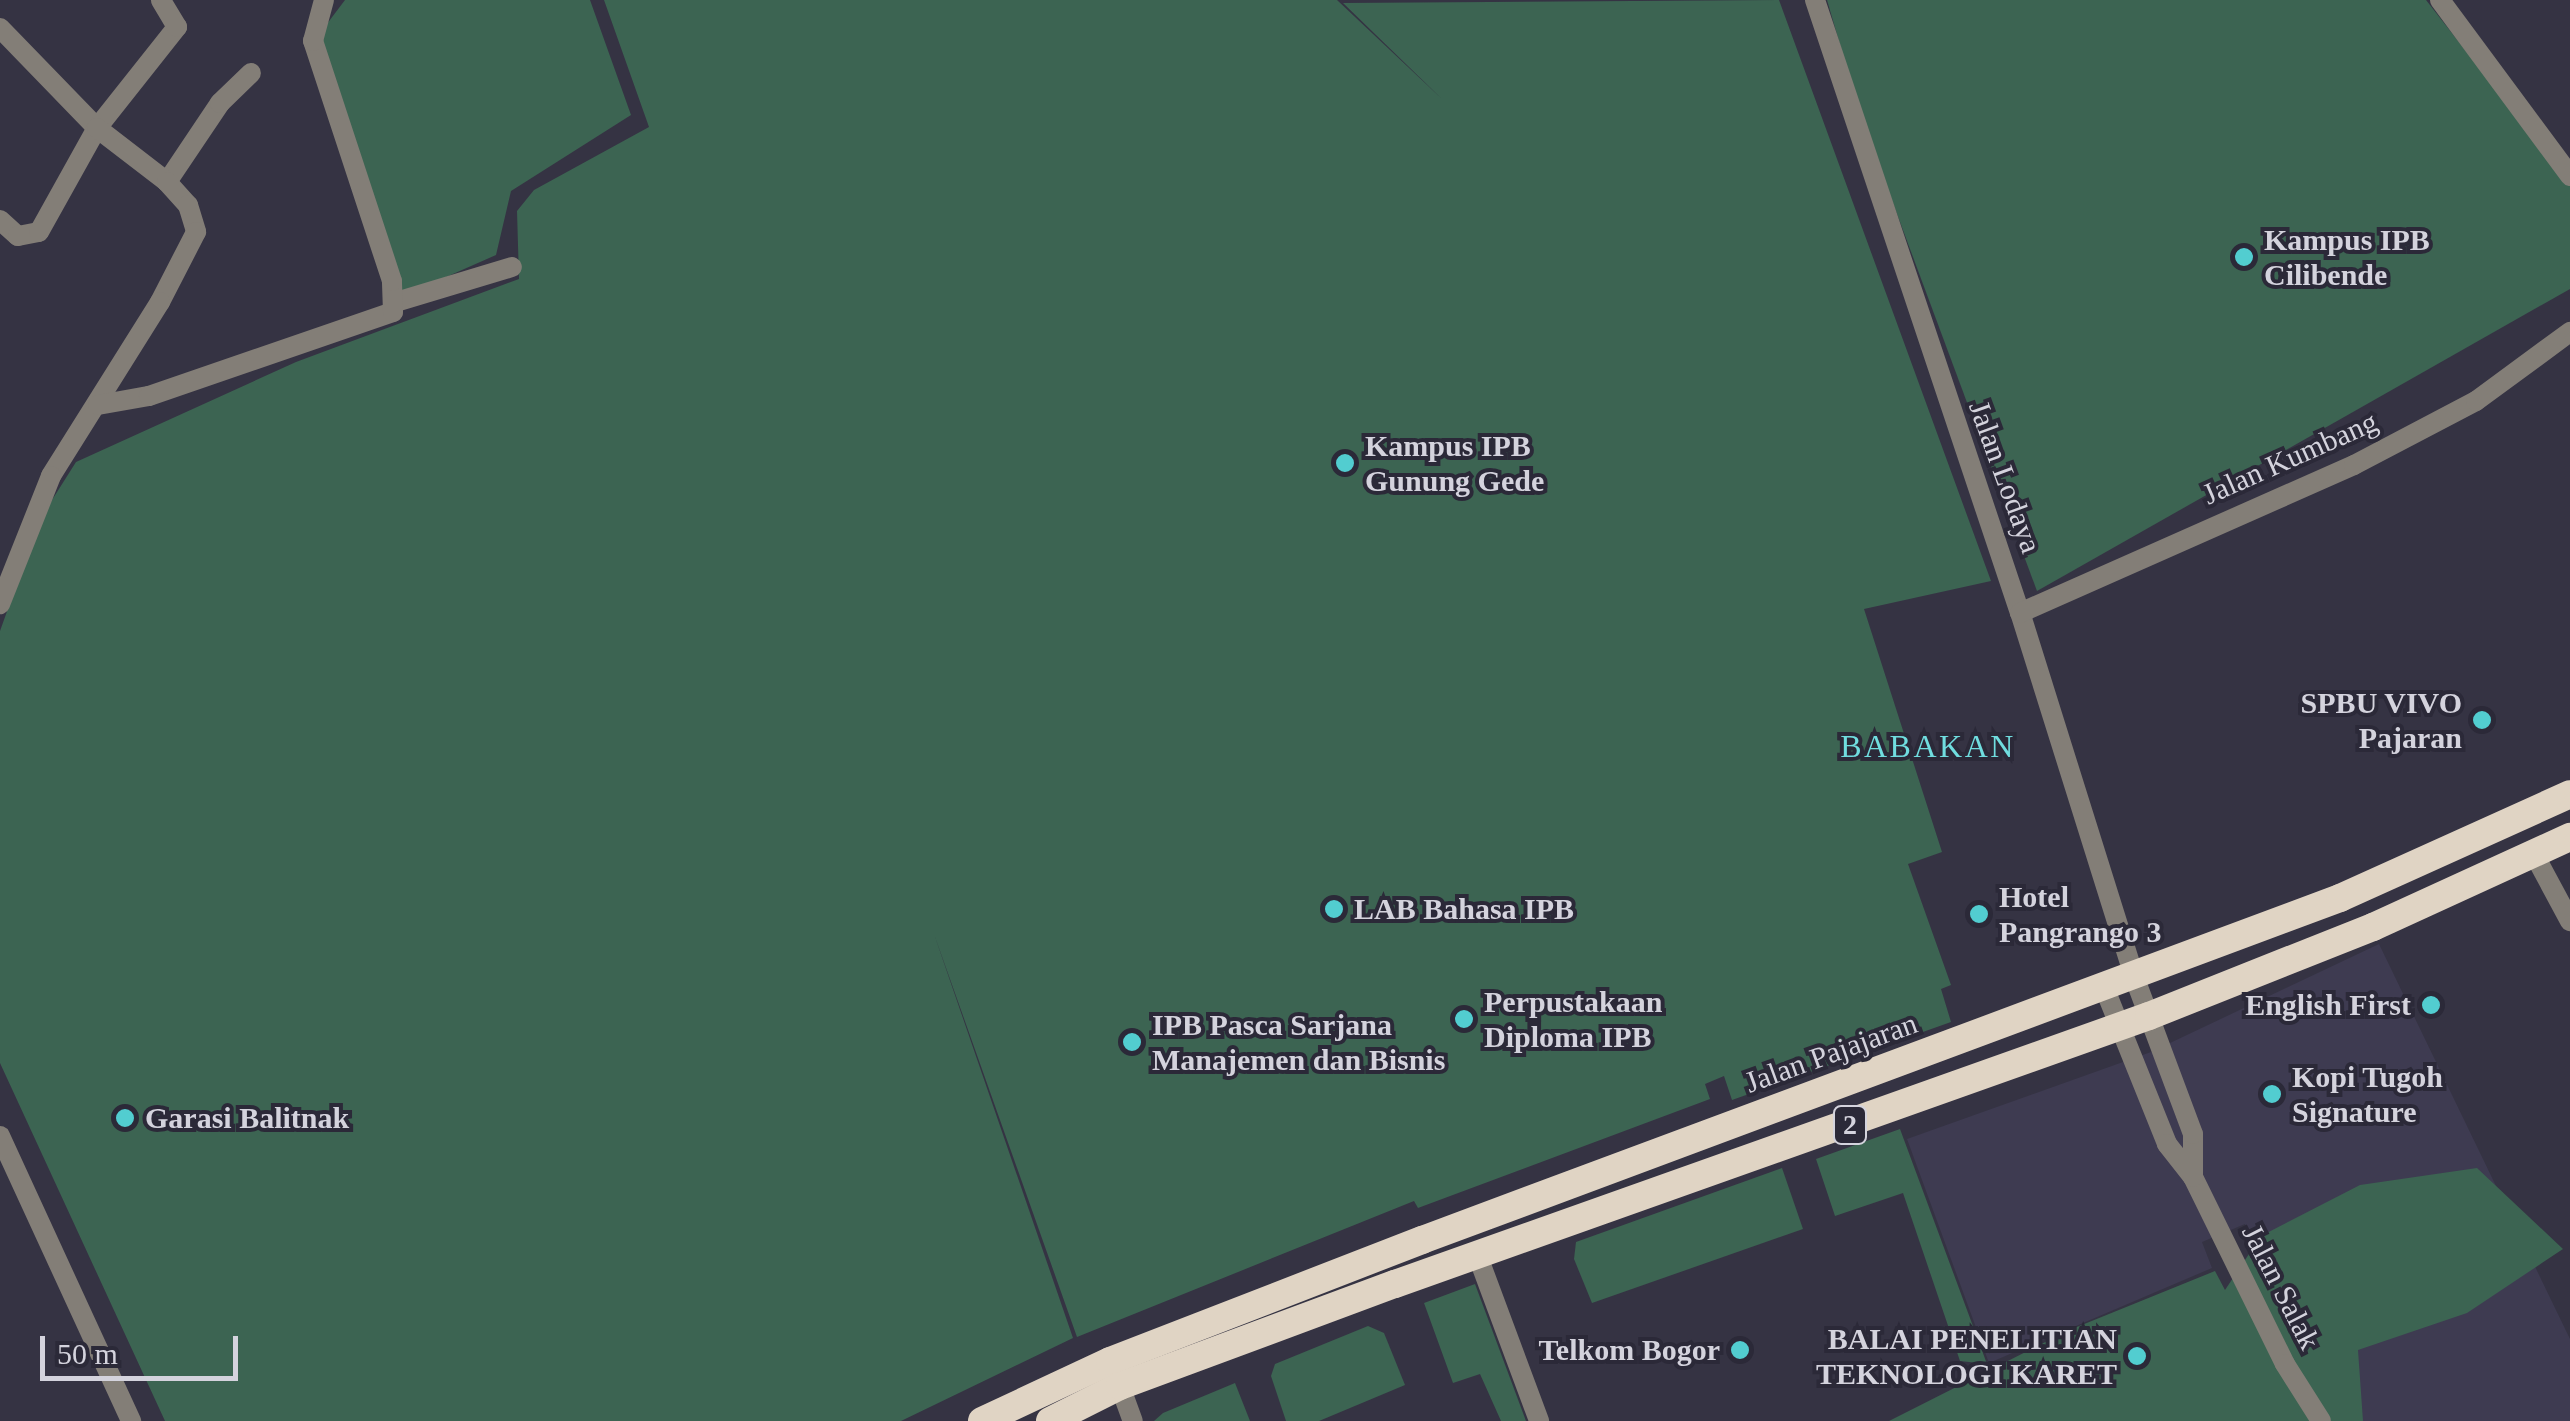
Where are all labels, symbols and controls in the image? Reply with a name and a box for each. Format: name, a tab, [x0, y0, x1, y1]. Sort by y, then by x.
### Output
place label: Kampus IPB Cilibende	[2264, 222, 2430, 292]
marker: Kampus IPB Cilibende	[2233, 246, 2255, 268]
street label: Jalan Lodaya	[1961, 396, 2049, 558]
street label: Jalan Kumbang	[2197, 403, 2383, 513]
place label: Kampus IPB Gunung Gede	[1365, 428, 1544, 498]
marker: Kampus IPB Gunung Gede	[1334, 452, 1356, 474]
place label: SPBU VIVO Pajaran	[2300, 685, 2462, 756]
marker: SPBU VIVO Pajaran	[2471, 709, 2493, 731]
district label: BABAKAN	[1840, 727, 2016, 765]
place label: Hotel Pangrango 3	[1999, 879, 2162, 950]
place label: LAB Bahasa IPB	[1354, 891, 1574, 927]
marker: LAB Bahasa IPB	[1323, 898, 1345, 920]
marker: Hotel Pangrango 3	[1968, 903, 1990, 925]
place label: Perpustakaan Diploma IPB	[1484, 984, 1662, 1054]
place label: English First	[2245, 987, 2411, 1023]
marker: English First	[2420, 994, 2442, 1016]
street label: Jalan Pajajaran	[1740, 1005, 1922, 1101]
place label: IPB Pasca Sarjana Manajemen dan Bisnis	[1152, 1007, 1445, 1078]
marker: Perpustakaan Diploma IPB	[1453, 1008, 1475, 1030]
marker: IPB Pasca Sarjana Manajemen dan Bisnis	[1121, 1031, 1143, 1053]
place label: Kopi Tugoh Signature	[2292, 1059, 2443, 1130]
marker: Kopi Tugoh Signature	[2261, 1083, 2283, 1105]
place label: Garasi Balitnak	[145, 1100, 349, 1136]
road number: 2	[1832, 1102, 1868, 1148]
marker: Garasi Balitnak	[114, 1107, 136, 1129]
street label: Jalan Salak	[2234, 1218, 2328, 1356]
scale bar	[45, 1316, 242, 1378]
place label: BALAI PENELITIAN TEKNOLOGI KARET	[1816, 1321, 2117, 1392]
place label: Telkom Bogor	[1539, 1332, 1720, 1368]
text: 50 m	[57, 1337, 118, 1370]
marker: Telkom Bogor	[1729, 1339, 1751, 1361]
marker: BALAI PENELITIAN TEKNOLOGI KARET	[2126, 1345, 2148, 1367]

